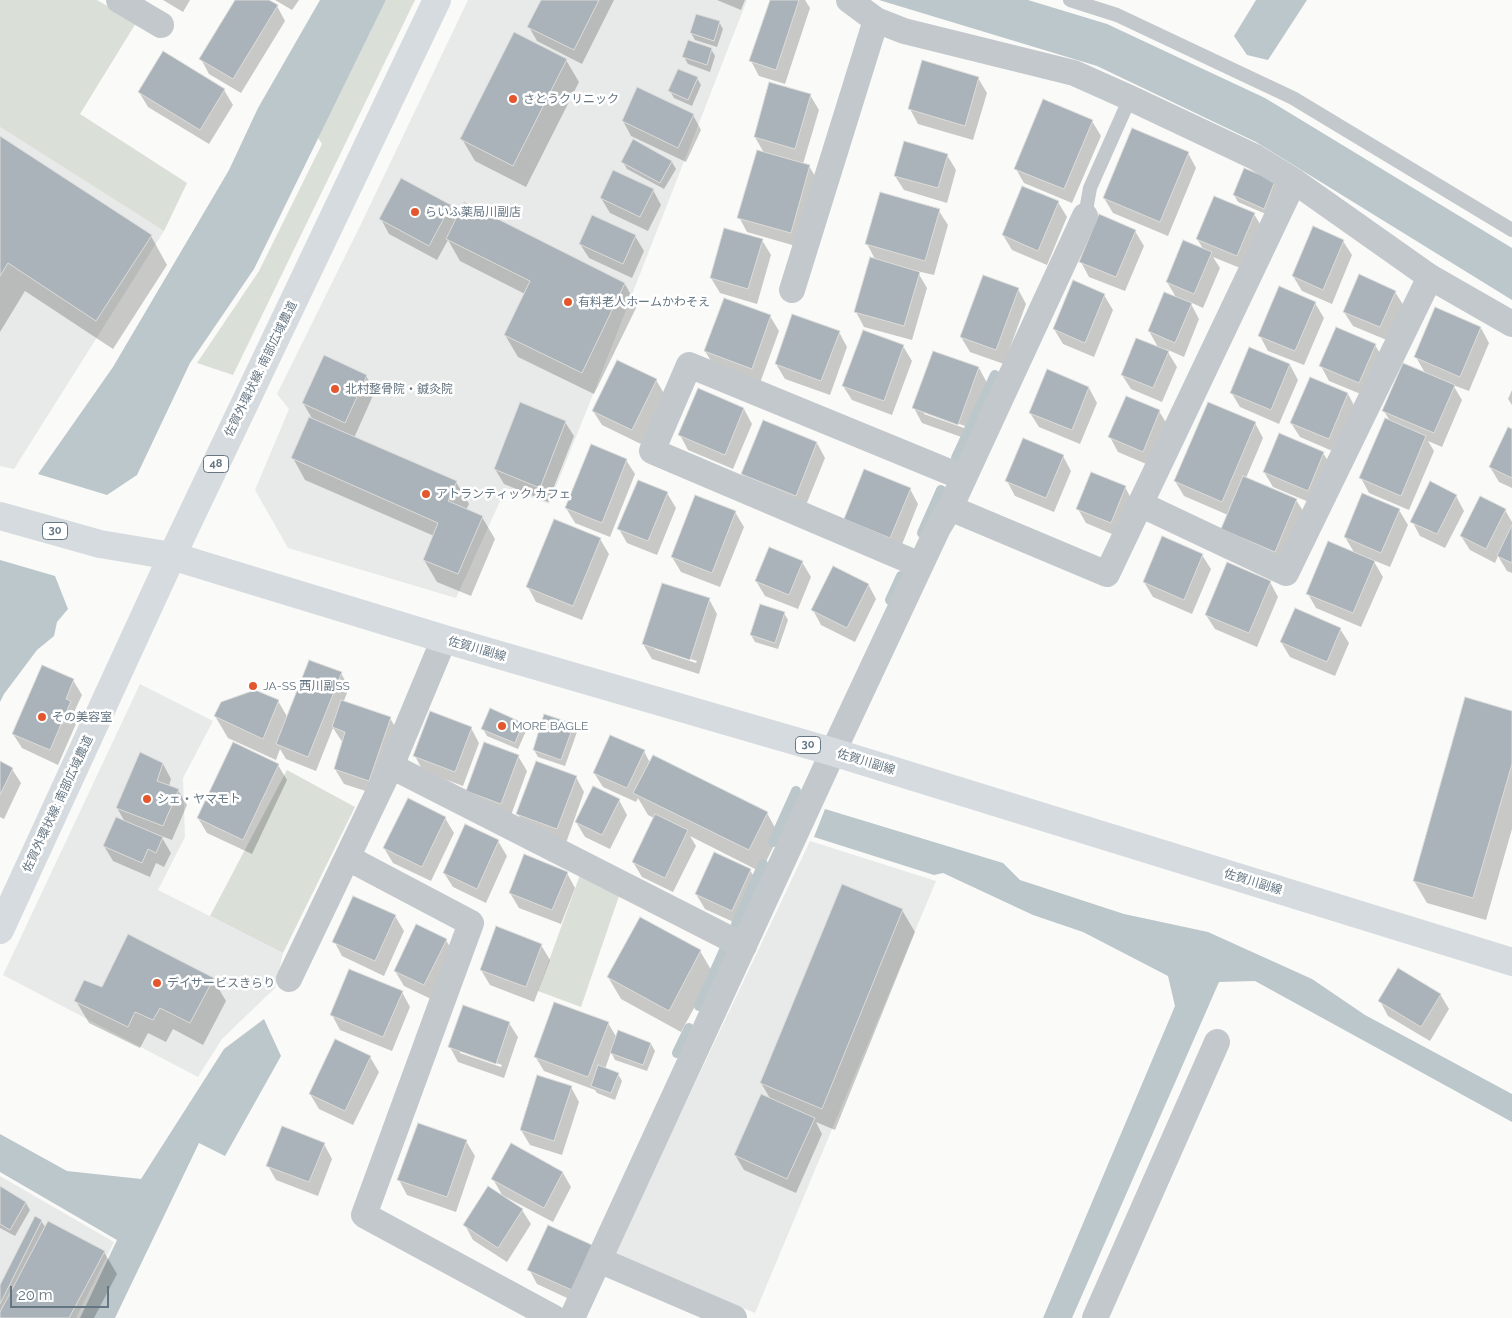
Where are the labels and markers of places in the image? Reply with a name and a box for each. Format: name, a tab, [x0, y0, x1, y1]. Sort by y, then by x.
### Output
place label: さとうクリニック	[523, 92, 619, 106]
marker: さとうクリニック	[507, 93, 519, 105]
place label: らいふ薬局川副店	[425, 205, 521, 219]
marker: らいふ薬局川副店	[409, 206, 421, 218]
place label: 有料老人ホームかわそえ	[578, 295, 710, 309]
marker: 有料老人ホームかわそえ	[562, 296, 574, 308]
place label: 北村整骨院・鍼灸院	[345, 382, 453, 396]
marker: 北村整骨院・鍼灸院	[329, 383, 341, 395]
place label: アトランティック カフェ	[436, 487, 571, 501]
marker: アトランティック カフェ	[420, 488, 432, 500]
place label: JA-SS 西川副SS	[263, 679, 350, 693]
marker: JA-SS 西川副SS	[247, 680, 259, 692]
place label: その美容室	[52, 710, 112, 724]
marker: その美容室	[36, 711, 48, 723]
place label: MORE BAGLE	[512, 719, 588, 733]
marker: MORE BAGLE	[496, 720, 508, 732]
place label: シェ・ヤマモト	[157, 792, 241, 806]
marker: シェ・ヤマモト	[141, 793, 153, 805]
place label: デイサービスきらり	[167, 976, 275, 990]
marker: デイサービスきらり	[151, 977, 163, 989]

